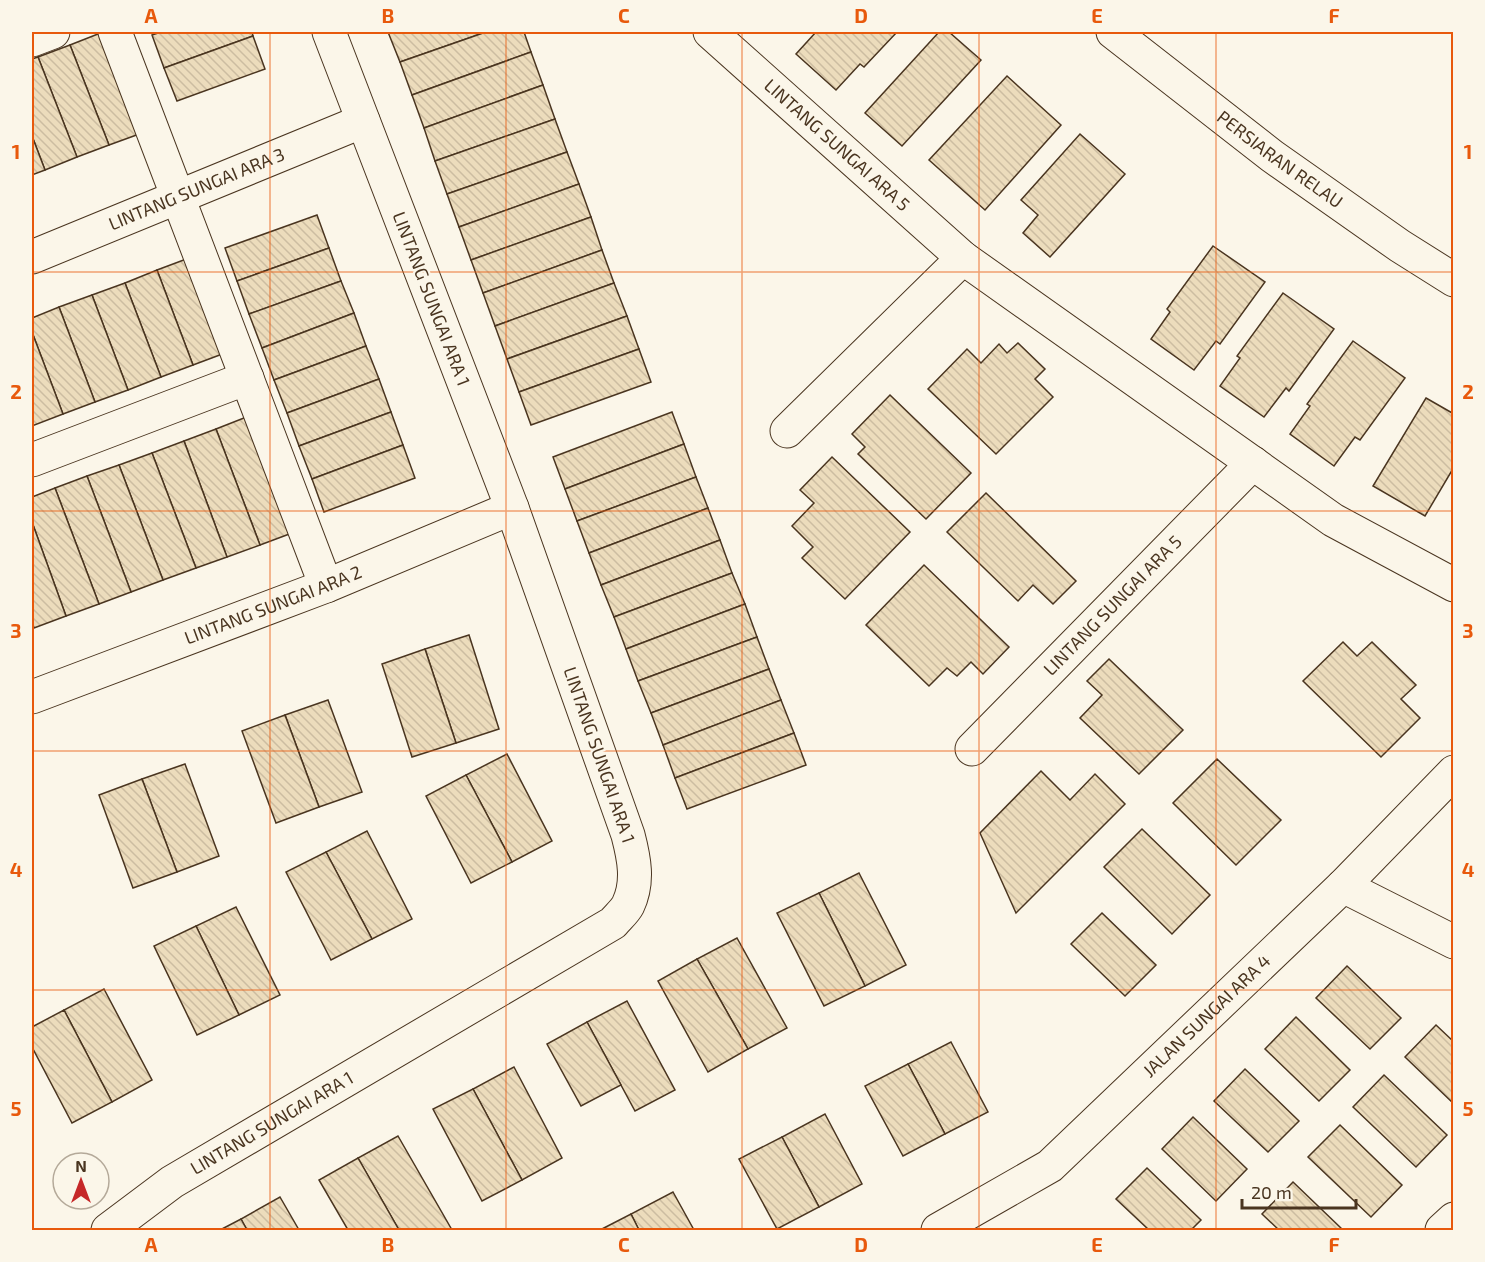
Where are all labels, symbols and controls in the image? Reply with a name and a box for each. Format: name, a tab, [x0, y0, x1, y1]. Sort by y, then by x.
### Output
text: A	[144, 3, 158, 27]
text: B	[382, 3, 394, 27]
text: C	[618, 3, 630, 27]
text: D	[854, 3, 868, 27]
text: E	[1091, 3, 1103, 27]
text: F	[1328, 3, 1340, 27]
street label: LINTANG SUNGAI ARA 5	[760, 74, 915, 215]
street label: PERSIARAN RELAU	[1213, 105, 1347, 212]
text: 1	[12, 139, 20, 163]
text: 1	[1464, 139, 1472, 163]
street label: LINTANG SUNGAI ARA 3	[105, 143, 287, 234]
street label: LINTANG SUNGAI ARA 1	[388, 208, 475, 389]
text: 2	[10, 379, 22, 403]
text: 2	[1462, 379, 1474, 403]
street label: LINTANG SUNGAI ARA 5	[1039, 530, 1186, 680]
street label: LINTANG SUNGAI ARA 2	[181, 560, 365, 648]
text: 3	[10, 618, 22, 642]
text: 3	[1462, 618, 1474, 642]
street label: LINTANG SUNGAI ARA 1	[559, 664, 640, 846]
text: 4	[10, 857, 23, 881]
text: 4	[1462, 857, 1475, 881]
street label: JALAN SUNGAI ARA 4	[1138, 949, 1275, 1081]
street label: LINTANG SUNGAI ARA 1	[186, 1066, 357, 1179]
text: 5	[10, 1096, 22, 1120]
text: 5	[1462, 1096, 1474, 1120]
north arrow	[51, 1151, 111, 1211]
text: N	[75, 1156, 87, 1175]
scale bar	[1242, 1172, 1356, 1210]
text: 20 m	[1251, 1181, 1292, 1203]
text: A	[144, 1232, 158, 1256]
text: B	[382, 1232, 394, 1256]
text: C	[618, 1232, 630, 1256]
text: D	[854, 1232, 868, 1256]
text: E	[1091, 1232, 1103, 1256]
text: F	[1328, 1232, 1340, 1256]

